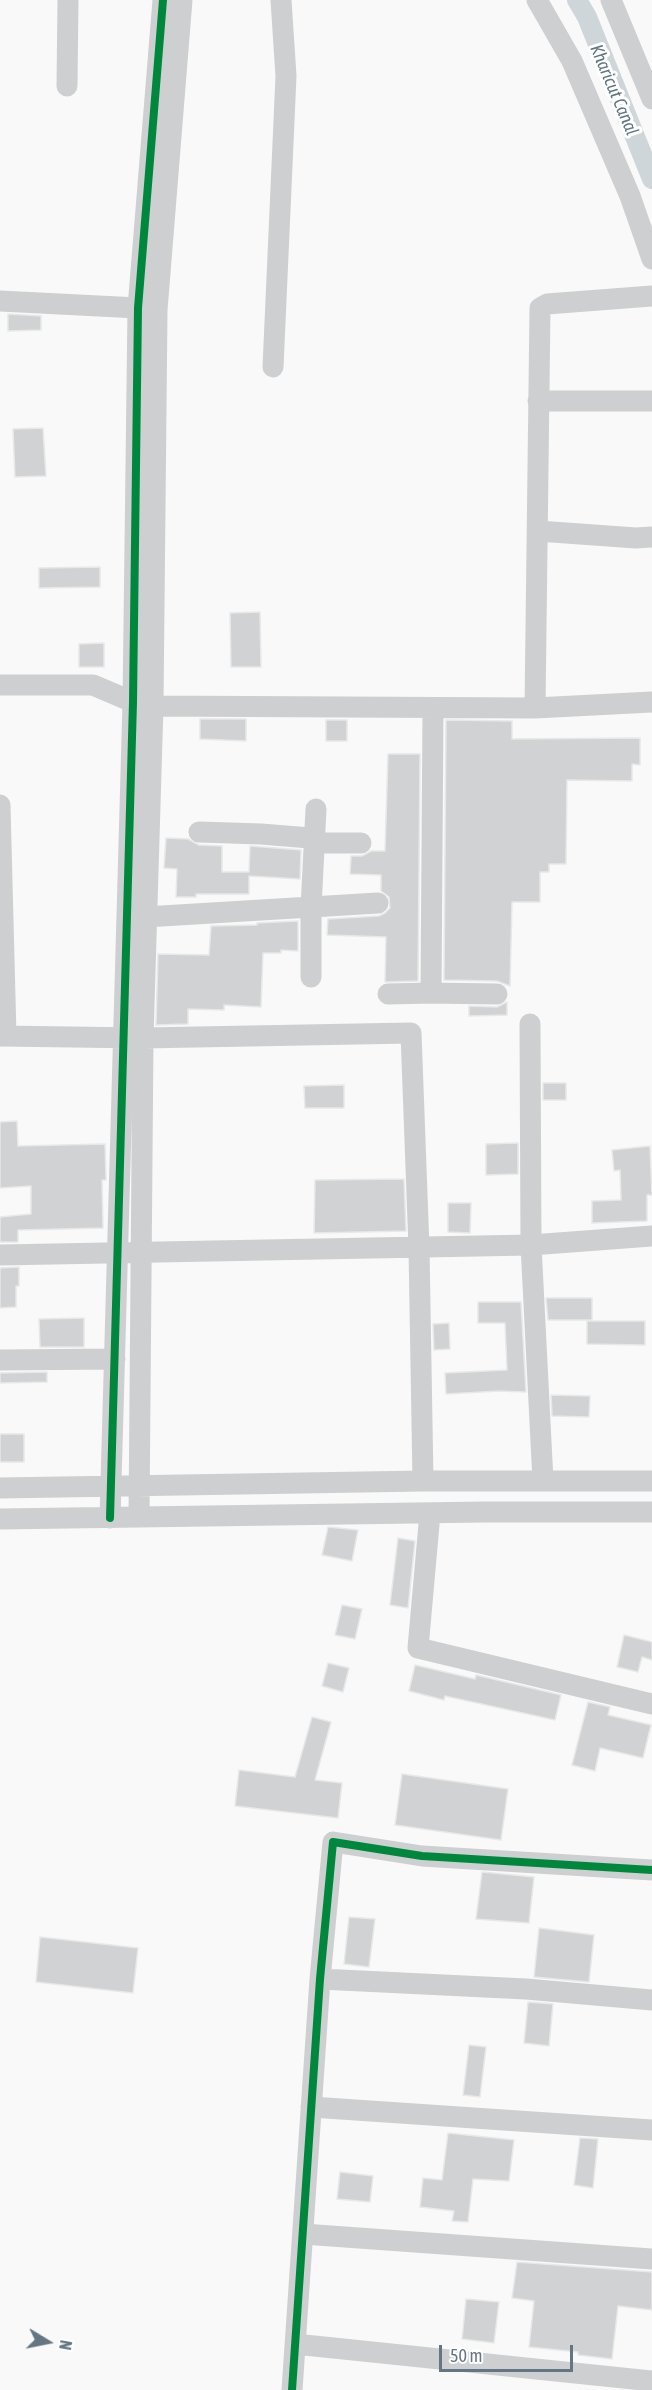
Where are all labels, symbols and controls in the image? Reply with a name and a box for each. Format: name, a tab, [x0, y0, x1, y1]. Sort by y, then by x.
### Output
water label: Kharicut Canal	[585, 41, 643, 139]
north arrow	[18, 2312, 78, 2372]
scale bar	[442, 2333, 576, 2371]
text: N	[56, 2339, 75, 2351]
text: 50 m	[450, 2345, 482, 2366]

